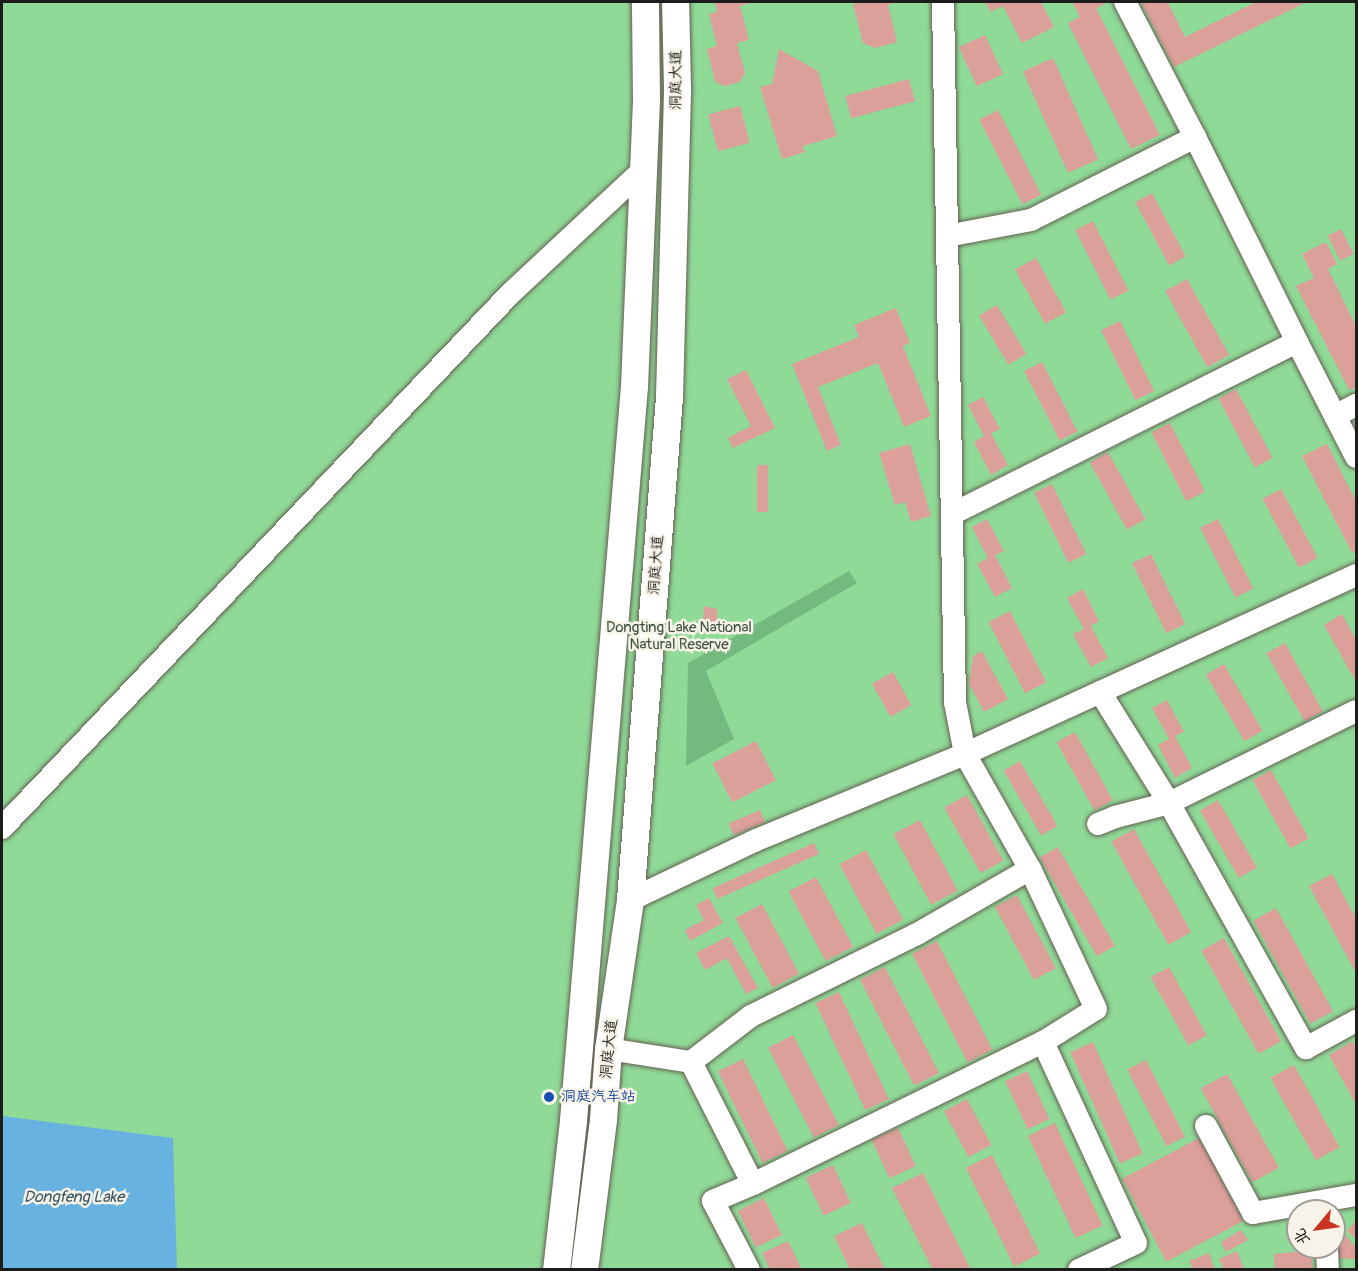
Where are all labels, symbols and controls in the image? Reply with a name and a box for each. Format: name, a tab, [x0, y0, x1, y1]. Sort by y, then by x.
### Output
street label: 洞庭大道	[667, 50, 685, 110]
street label: 洞庭大道	[645, 534, 667, 596]
park label: Dongting Lake National Natural Reserve	[606, 618, 752, 653]
street label: 洞庭大道	[597, 1018, 621, 1080]
place label: 洞庭汽车站	[561, 1088, 636, 1106]
marker: 洞庭汽车站	[542, 1090, 556, 1104]
water label: Dongfeng Lake	[24, 1187, 124, 1207]
north arrow	[1286, 1199, 1346, 1259]
text: 北	[1289, 1225, 1315, 1249]

